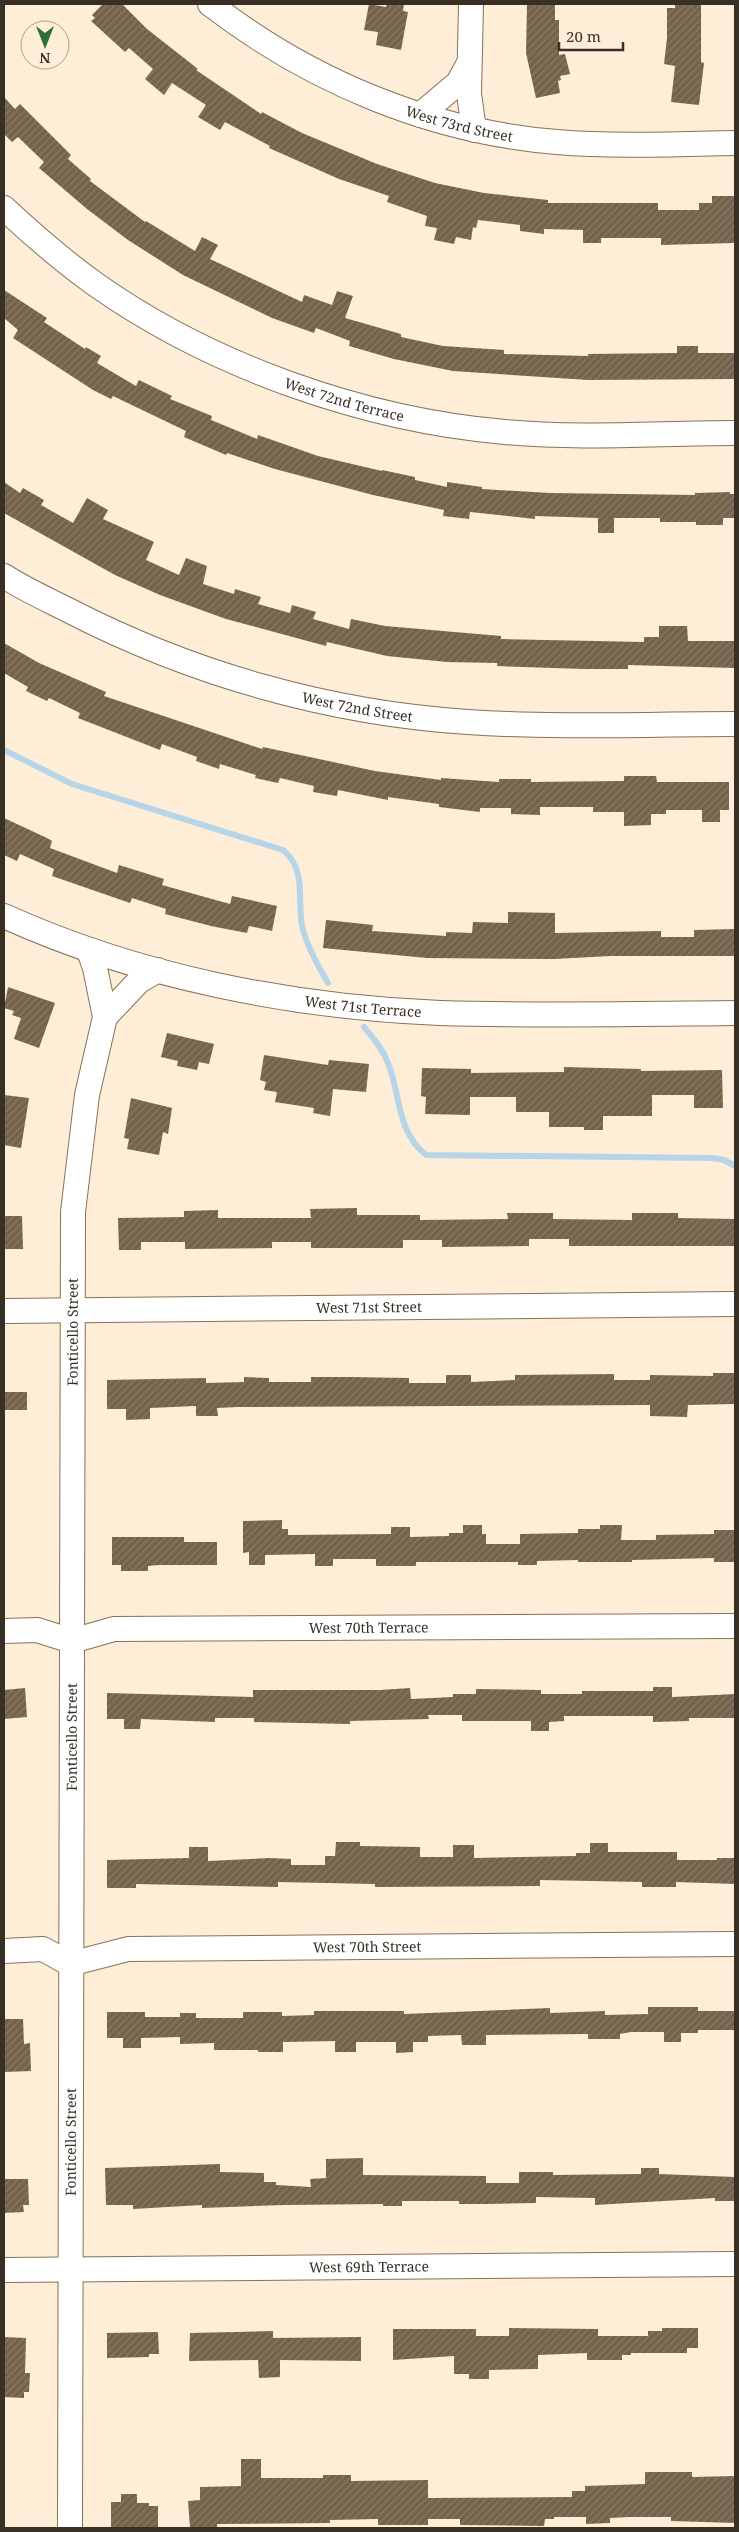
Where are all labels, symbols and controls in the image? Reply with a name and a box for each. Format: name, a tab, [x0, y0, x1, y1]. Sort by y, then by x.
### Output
north arrow	[20, 20, 70, 70]
scale bar	[559, 20, 623, 52]
text: 20 m	[566, 26, 601, 46]
text: N	[39, 49, 51, 68]
street label: West 73rd Street	[403, 101, 514, 146]
street label: West 72nd Terrace	[282, 373, 406, 425]
street label: West 72nd Street	[300, 687, 414, 726]
street label: West 71st Terrace	[303, 991, 422, 1021]
street label: Fonticello Street	[63, 1278, 82, 1386]
street label: West 71st Street	[316, 1297, 422, 1317]
street label: West 70th Terrace	[309, 1617, 429, 1637]
street label: Fonticello Street	[62, 1683, 81, 1791]
street label: West 70th Street	[313, 1937, 422, 1956]
street label: Fonticello Street	[61, 2088, 80, 2196]
street label: West 69th Terrace	[309, 2257, 429, 2276]

